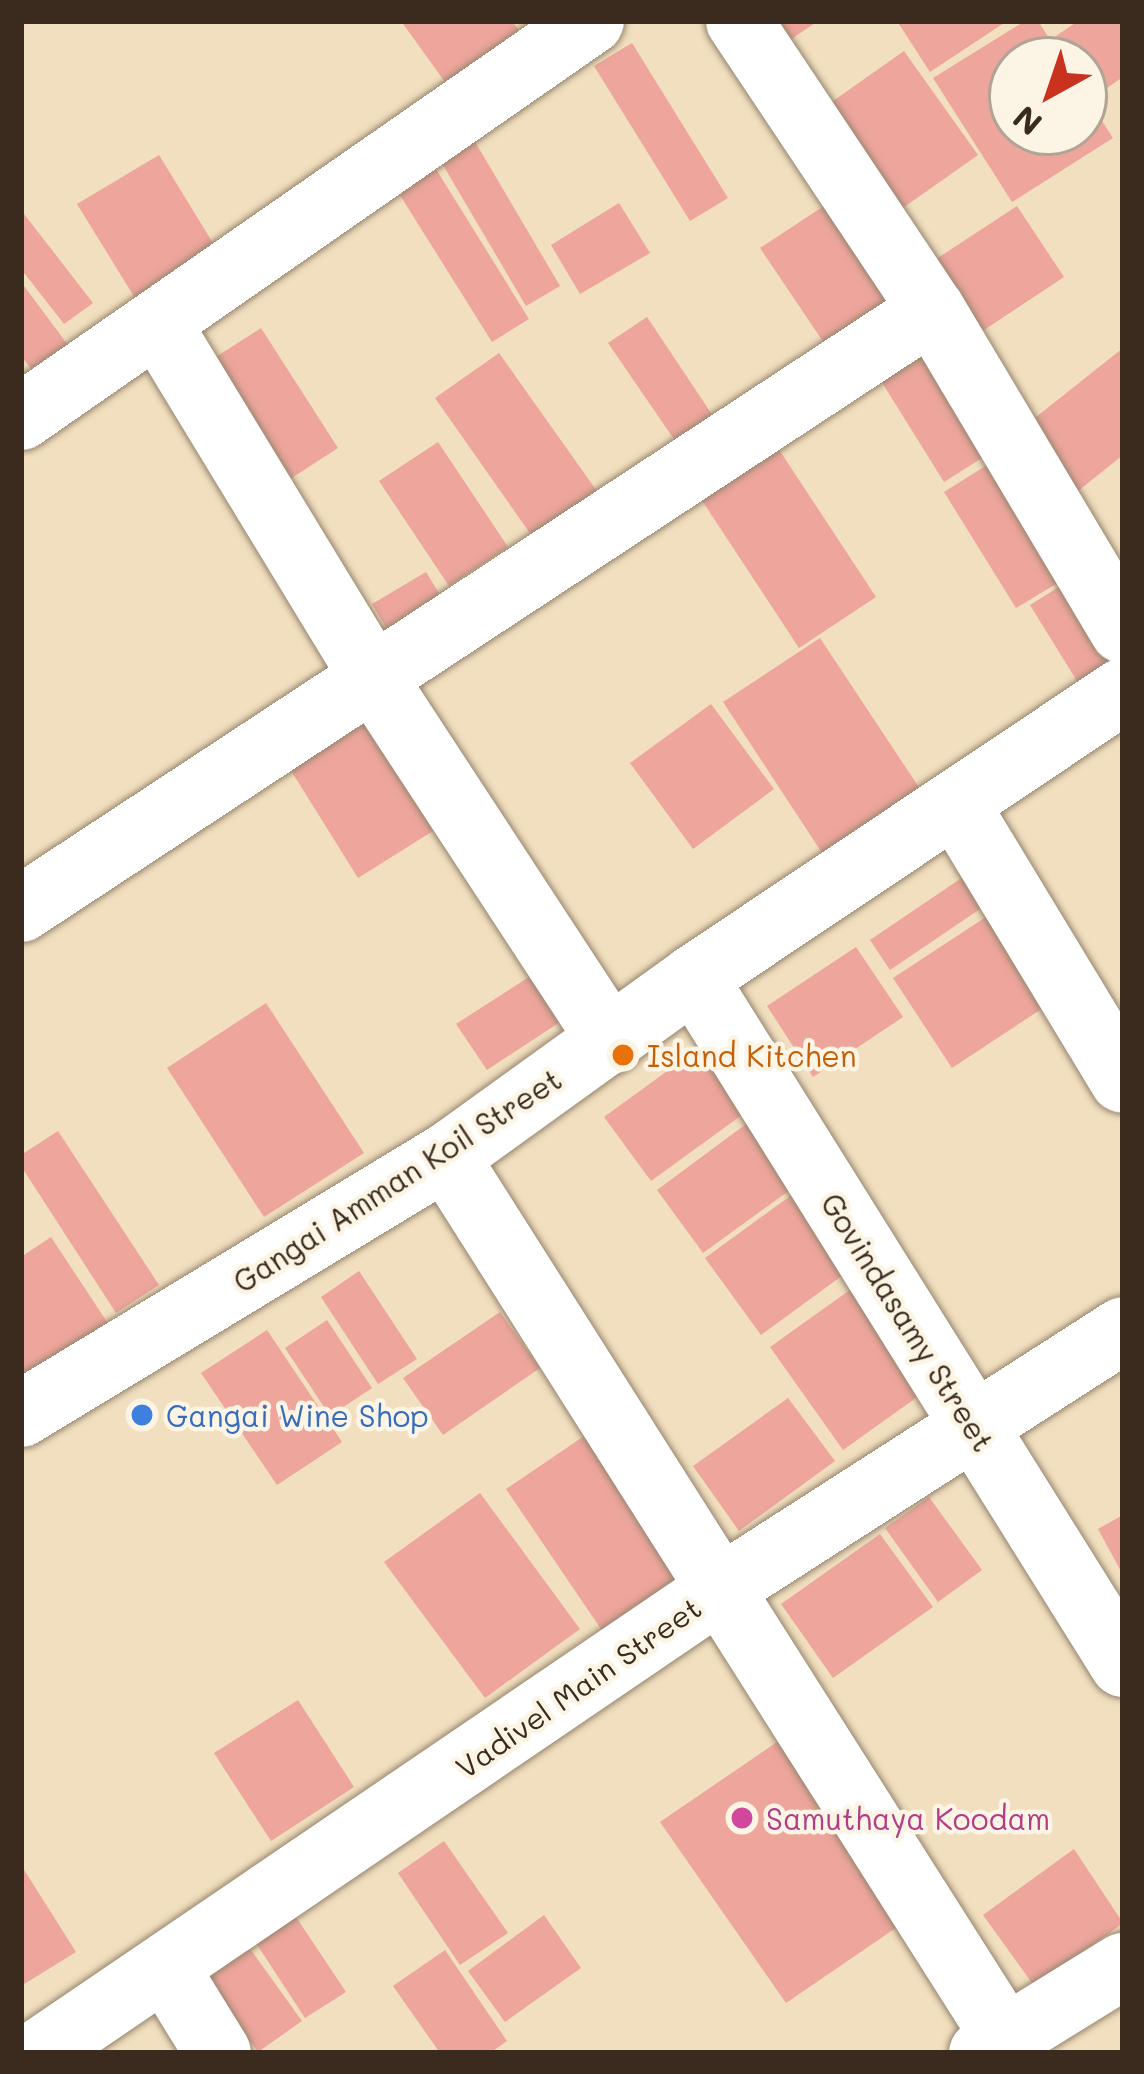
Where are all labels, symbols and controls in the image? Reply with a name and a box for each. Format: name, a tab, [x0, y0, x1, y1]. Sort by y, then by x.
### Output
north arrow	[988, 36, 1108, 156]
text: N	[1003, 97, 1050, 146]
place label: Island Kitchen	[647, 1037, 857, 1073]
marker: Island Kitchen	[610, 1042, 636, 1068]
street label: Gangai Amman Koil Street	[226, 1060, 568, 1300]
street label: Govindasamy Street	[814, 1186, 1002, 1458]
place label: Gangai Wine Shop	[166, 1397, 429, 1433]
marker: Gangai Wine Shop	[129, 1402, 155, 1428]
street label: Vadivel Main Street	[448, 1589, 708, 1785]
place label: Samuthaya Koodam	[766, 1800, 1050, 1836]
marker: Samuthaya Koodam	[729, 1805, 755, 1831]

